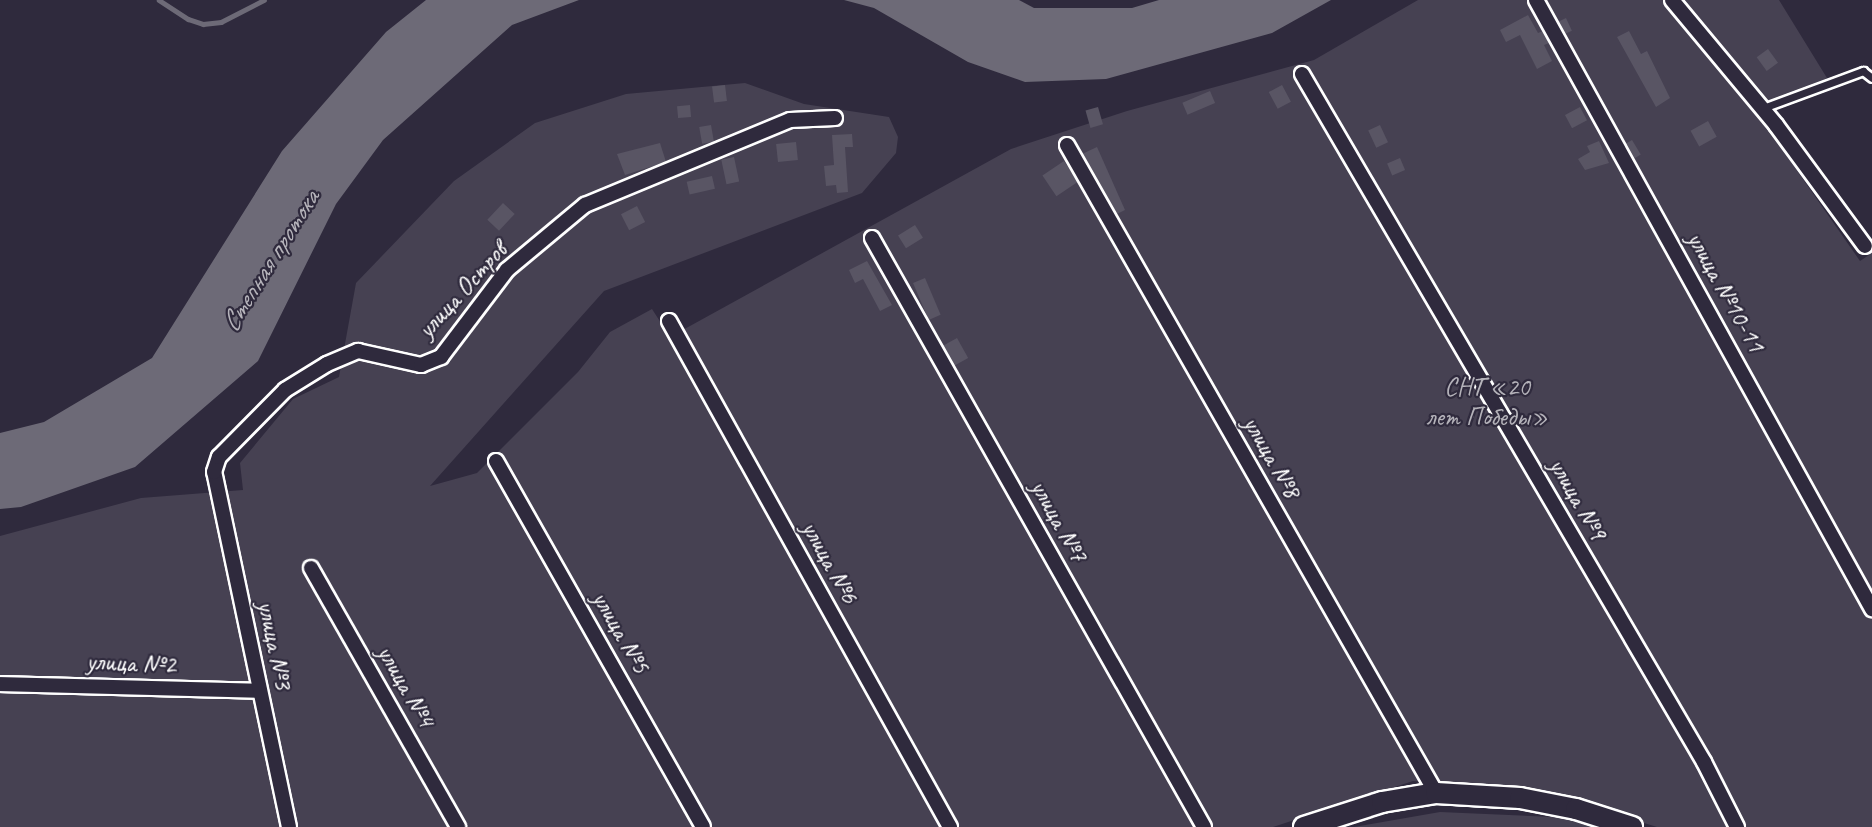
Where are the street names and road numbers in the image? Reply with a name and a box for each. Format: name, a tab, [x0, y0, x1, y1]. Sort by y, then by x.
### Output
street label: улица №10-11	[1680, 226, 1772, 358]
street label: улица Остров	[410, 235, 514, 345]
street label: улица №8	[1236, 411, 1308, 503]
street label: улица №9	[1542, 453, 1614, 545]
street label: улица №7	[1024, 474, 1094, 568]
street label: улица №6	[795, 515, 865, 609]
street label: улица №5	[585, 586, 657, 678]
street label: улица №3	[250, 598, 300, 692]
street label: улица №4	[370, 640, 442, 732]
street label: улица №2	[86, 646, 176, 680]

